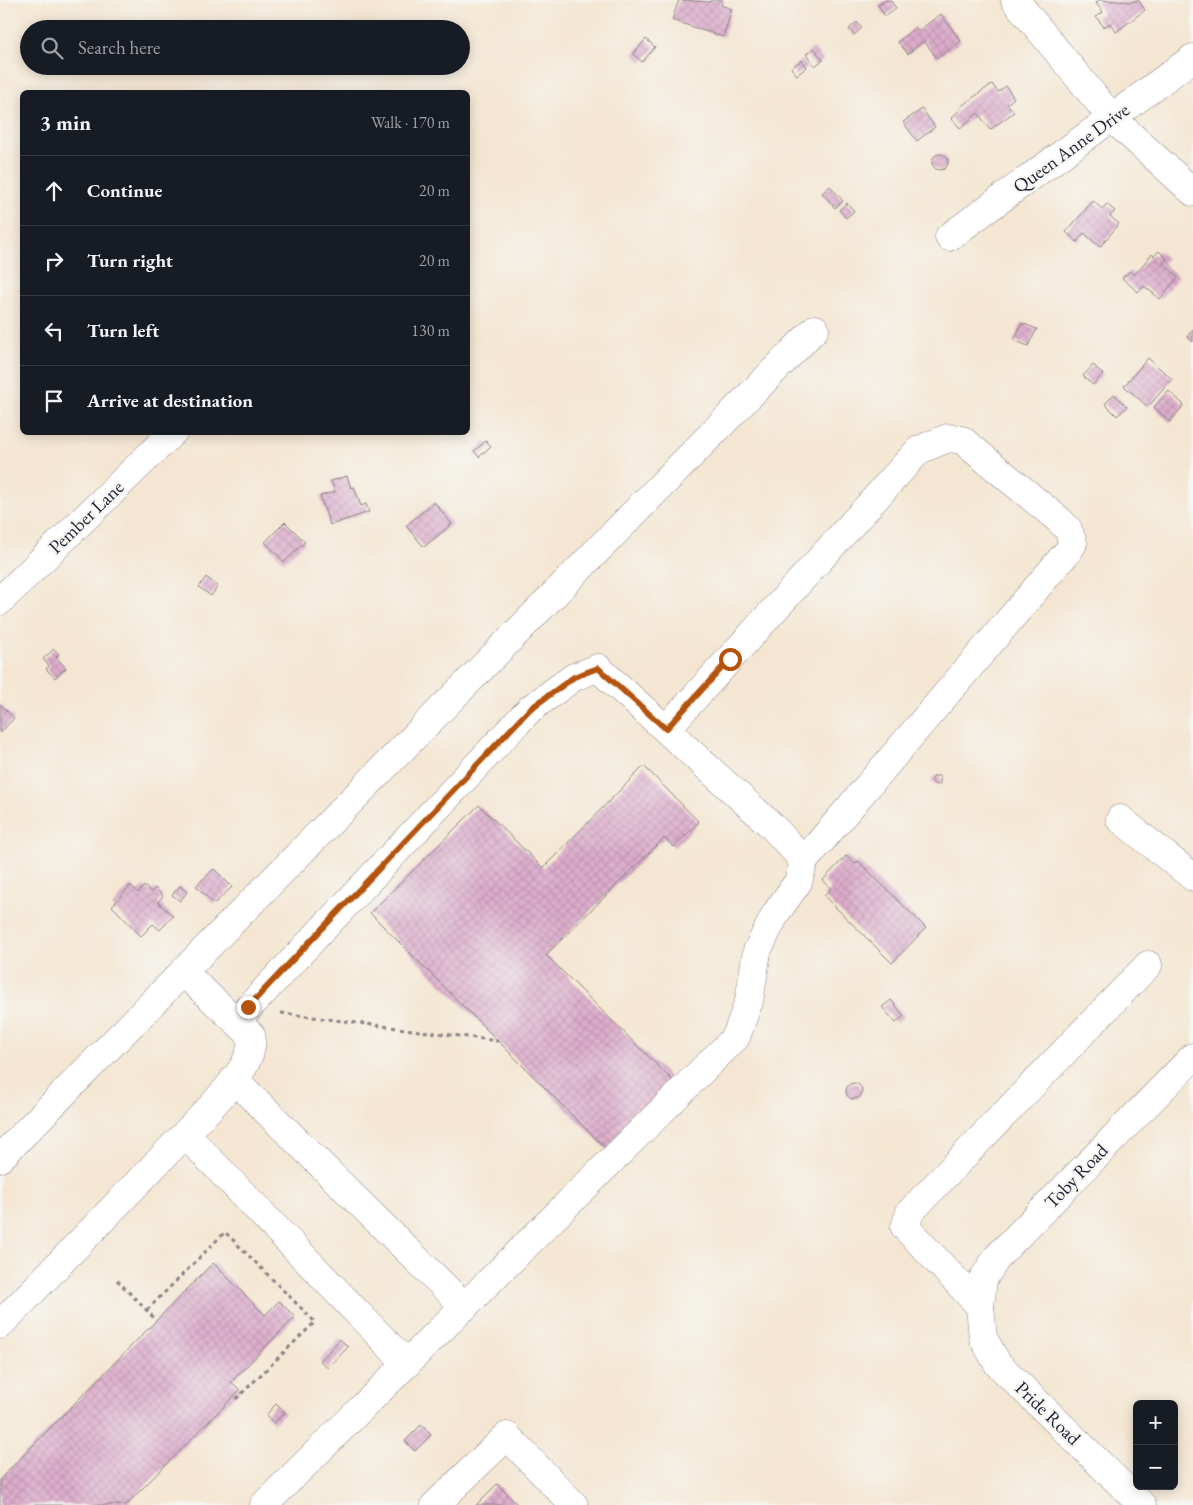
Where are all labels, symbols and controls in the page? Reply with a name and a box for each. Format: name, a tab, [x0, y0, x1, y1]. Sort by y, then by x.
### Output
search box	[20, 20, 470, 75]
icon: search	[38, 34, 66, 62]
text: Search here	[78, 35, 160, 60]
street label: Queen Anne Drive	[1008, 97, 1134, 199]
text: 3 min	[40, 109, 91, 136]
text: Walk · 170 m	[371, 112, 450, 133]
icon: ahead	[40, 177, 68, 205]
text: Continue	[87, 178, 162, 203]
text: 20 m	[419, 180, 450, 201]
icon: right	[40, 247, 68, 275]
text: Turn right	[87, 248, 173, 273]
text: 20 m	[419, 250, 450, 271]
icon: left	[40, 317, 68, 345]
text: Turn left	[87, 318, 159, 343]
text: 130 m	[411, 320, 450, 341]
icon: arrive	[40, 387, 68, 415]
text: Arrive at destination	[87, 388, 253, 413]
street label: Pember Lane	[43, 475, 129, 559]
route start	[719, 648, 742, 671]
route end	[237, 996, 260, 1019]
street label: Toby Road	[1039, 1138, 1114, 1214]
street label: Pride Road	[1010, 1375, 1086, 1451]
map controls	[1133, 1400, 1178, 1490]
button: +	[1133, 1400, 1178, 1445]
button: −	[1133, 1445, 1178, 1490]

